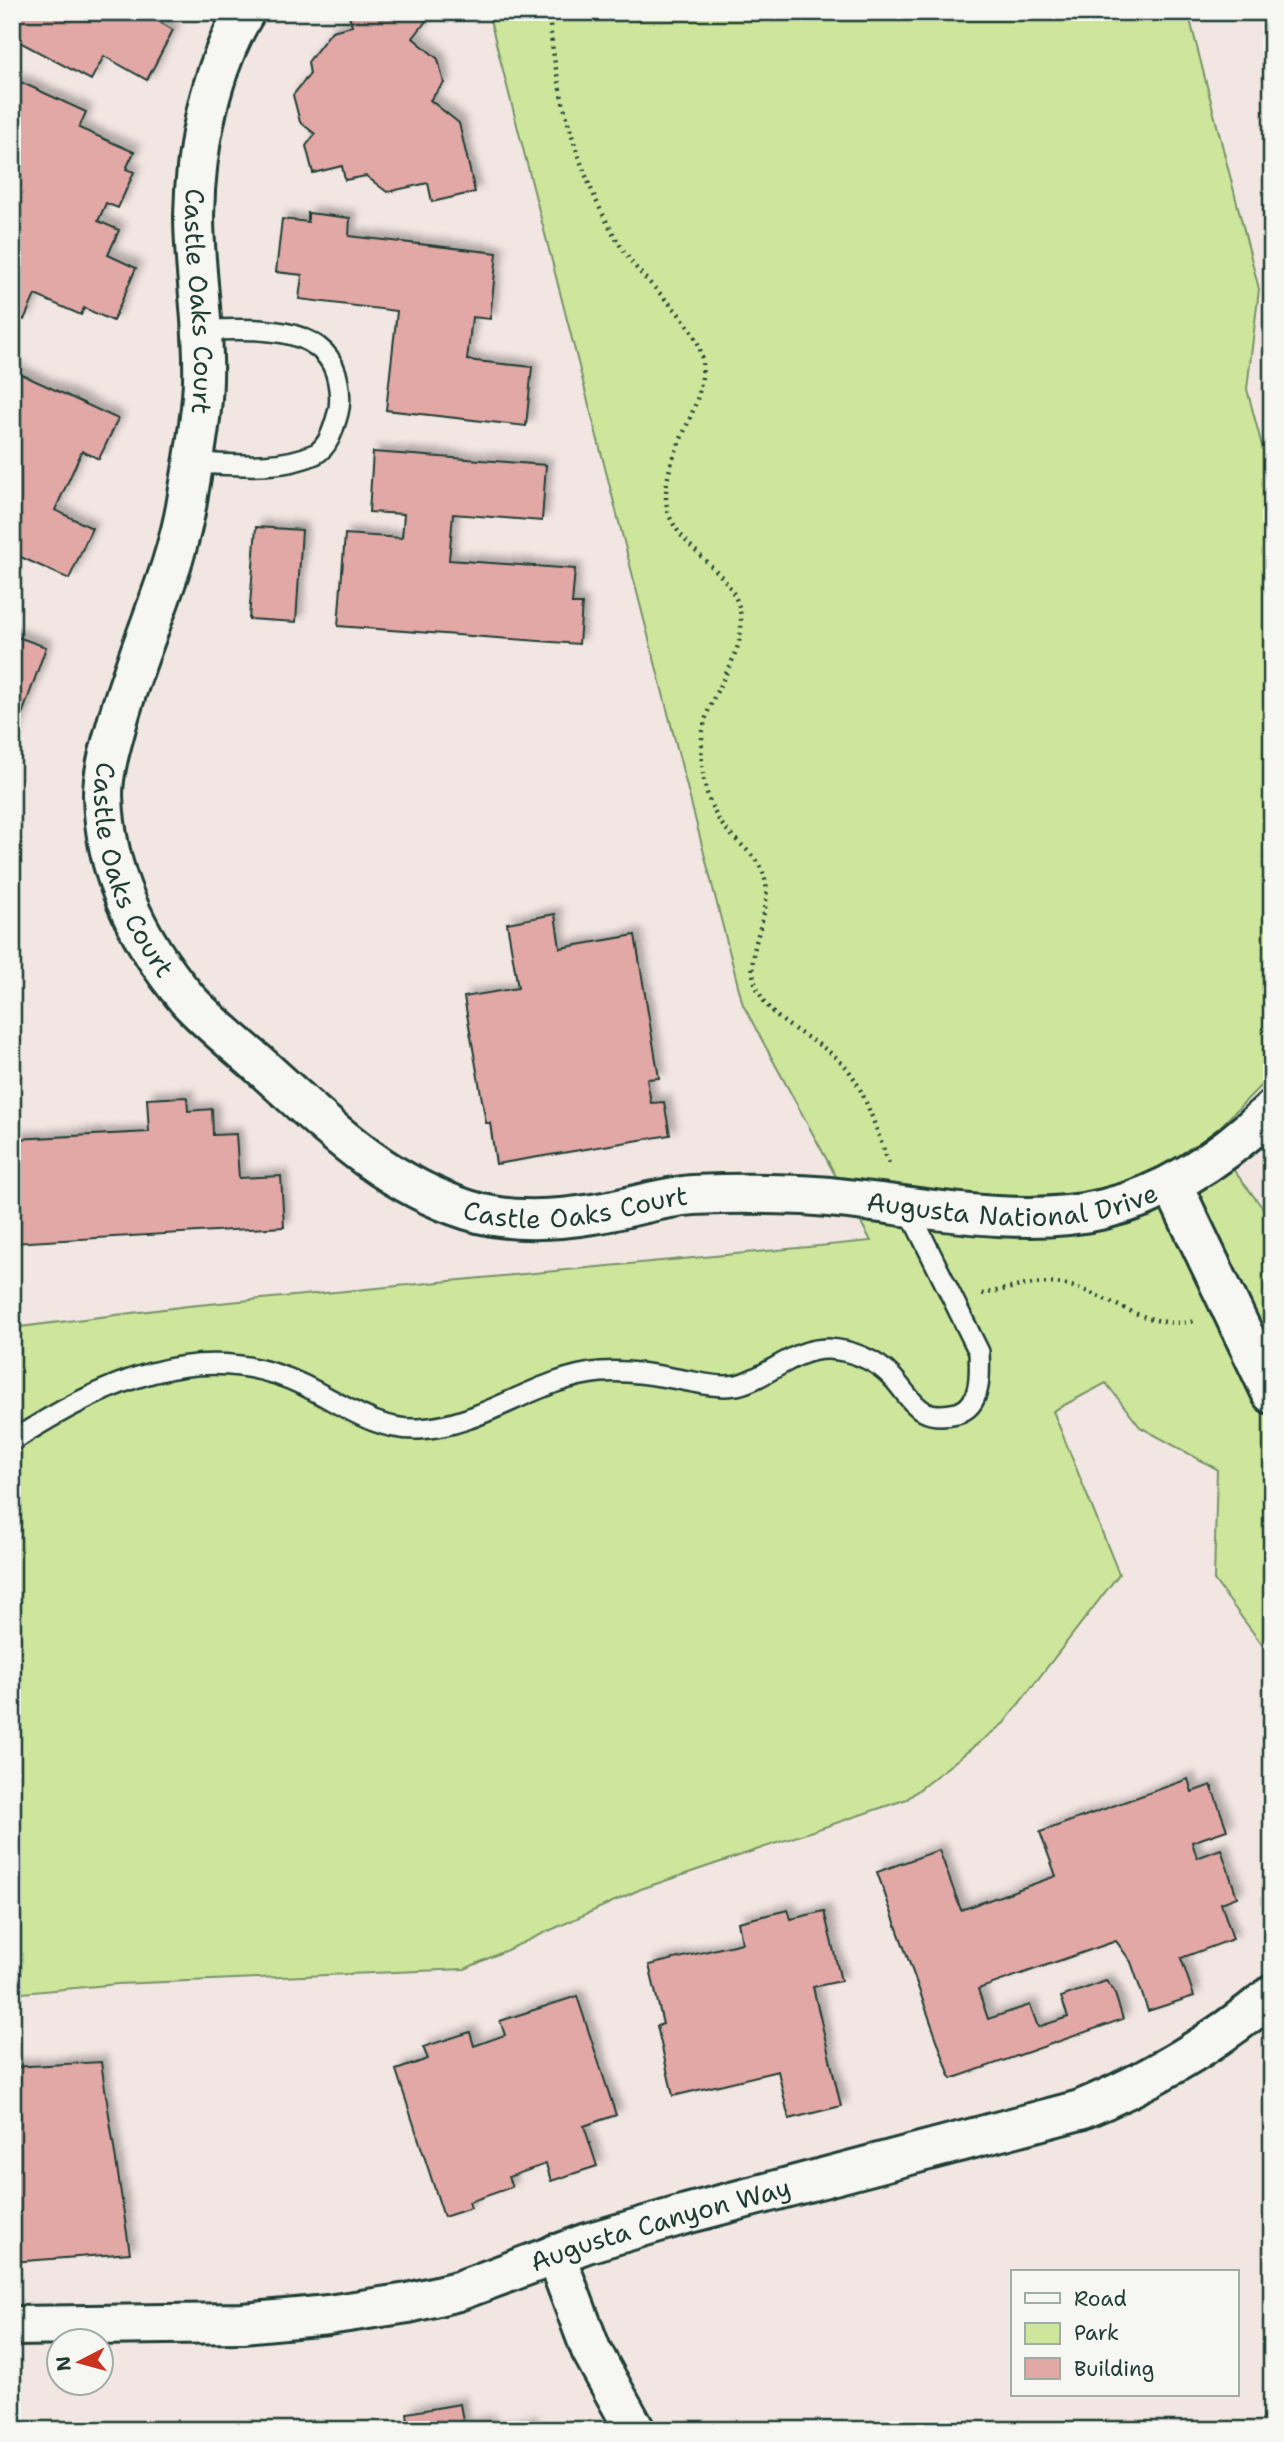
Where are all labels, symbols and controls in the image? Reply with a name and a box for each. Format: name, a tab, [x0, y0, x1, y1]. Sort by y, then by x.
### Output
street label: Castle Oaks Court	[177, 187, 221, 416]
street label: Castle Oaks Court	[86, 760, 182, 984]
street label: Augusta National Drive	[865, 1175, 1163, 1234]
street label: Castle Oaks Court	[459, 1177, 689, 1236]
street label: Augusta Canyon Way	[525, 2169, 794, 2280]
legend	[1011, 2270, 1238, 2396]
text: Road	[1074, 2285, 1127, 2313]
text: Park	[1074, 2319, 1119, 2347]
north arrow	[46, 2326, 116, 2396]
text: N	[50, 2355, 77, 2373]
text: Building	[1074, 2355, 1154, 2383]

